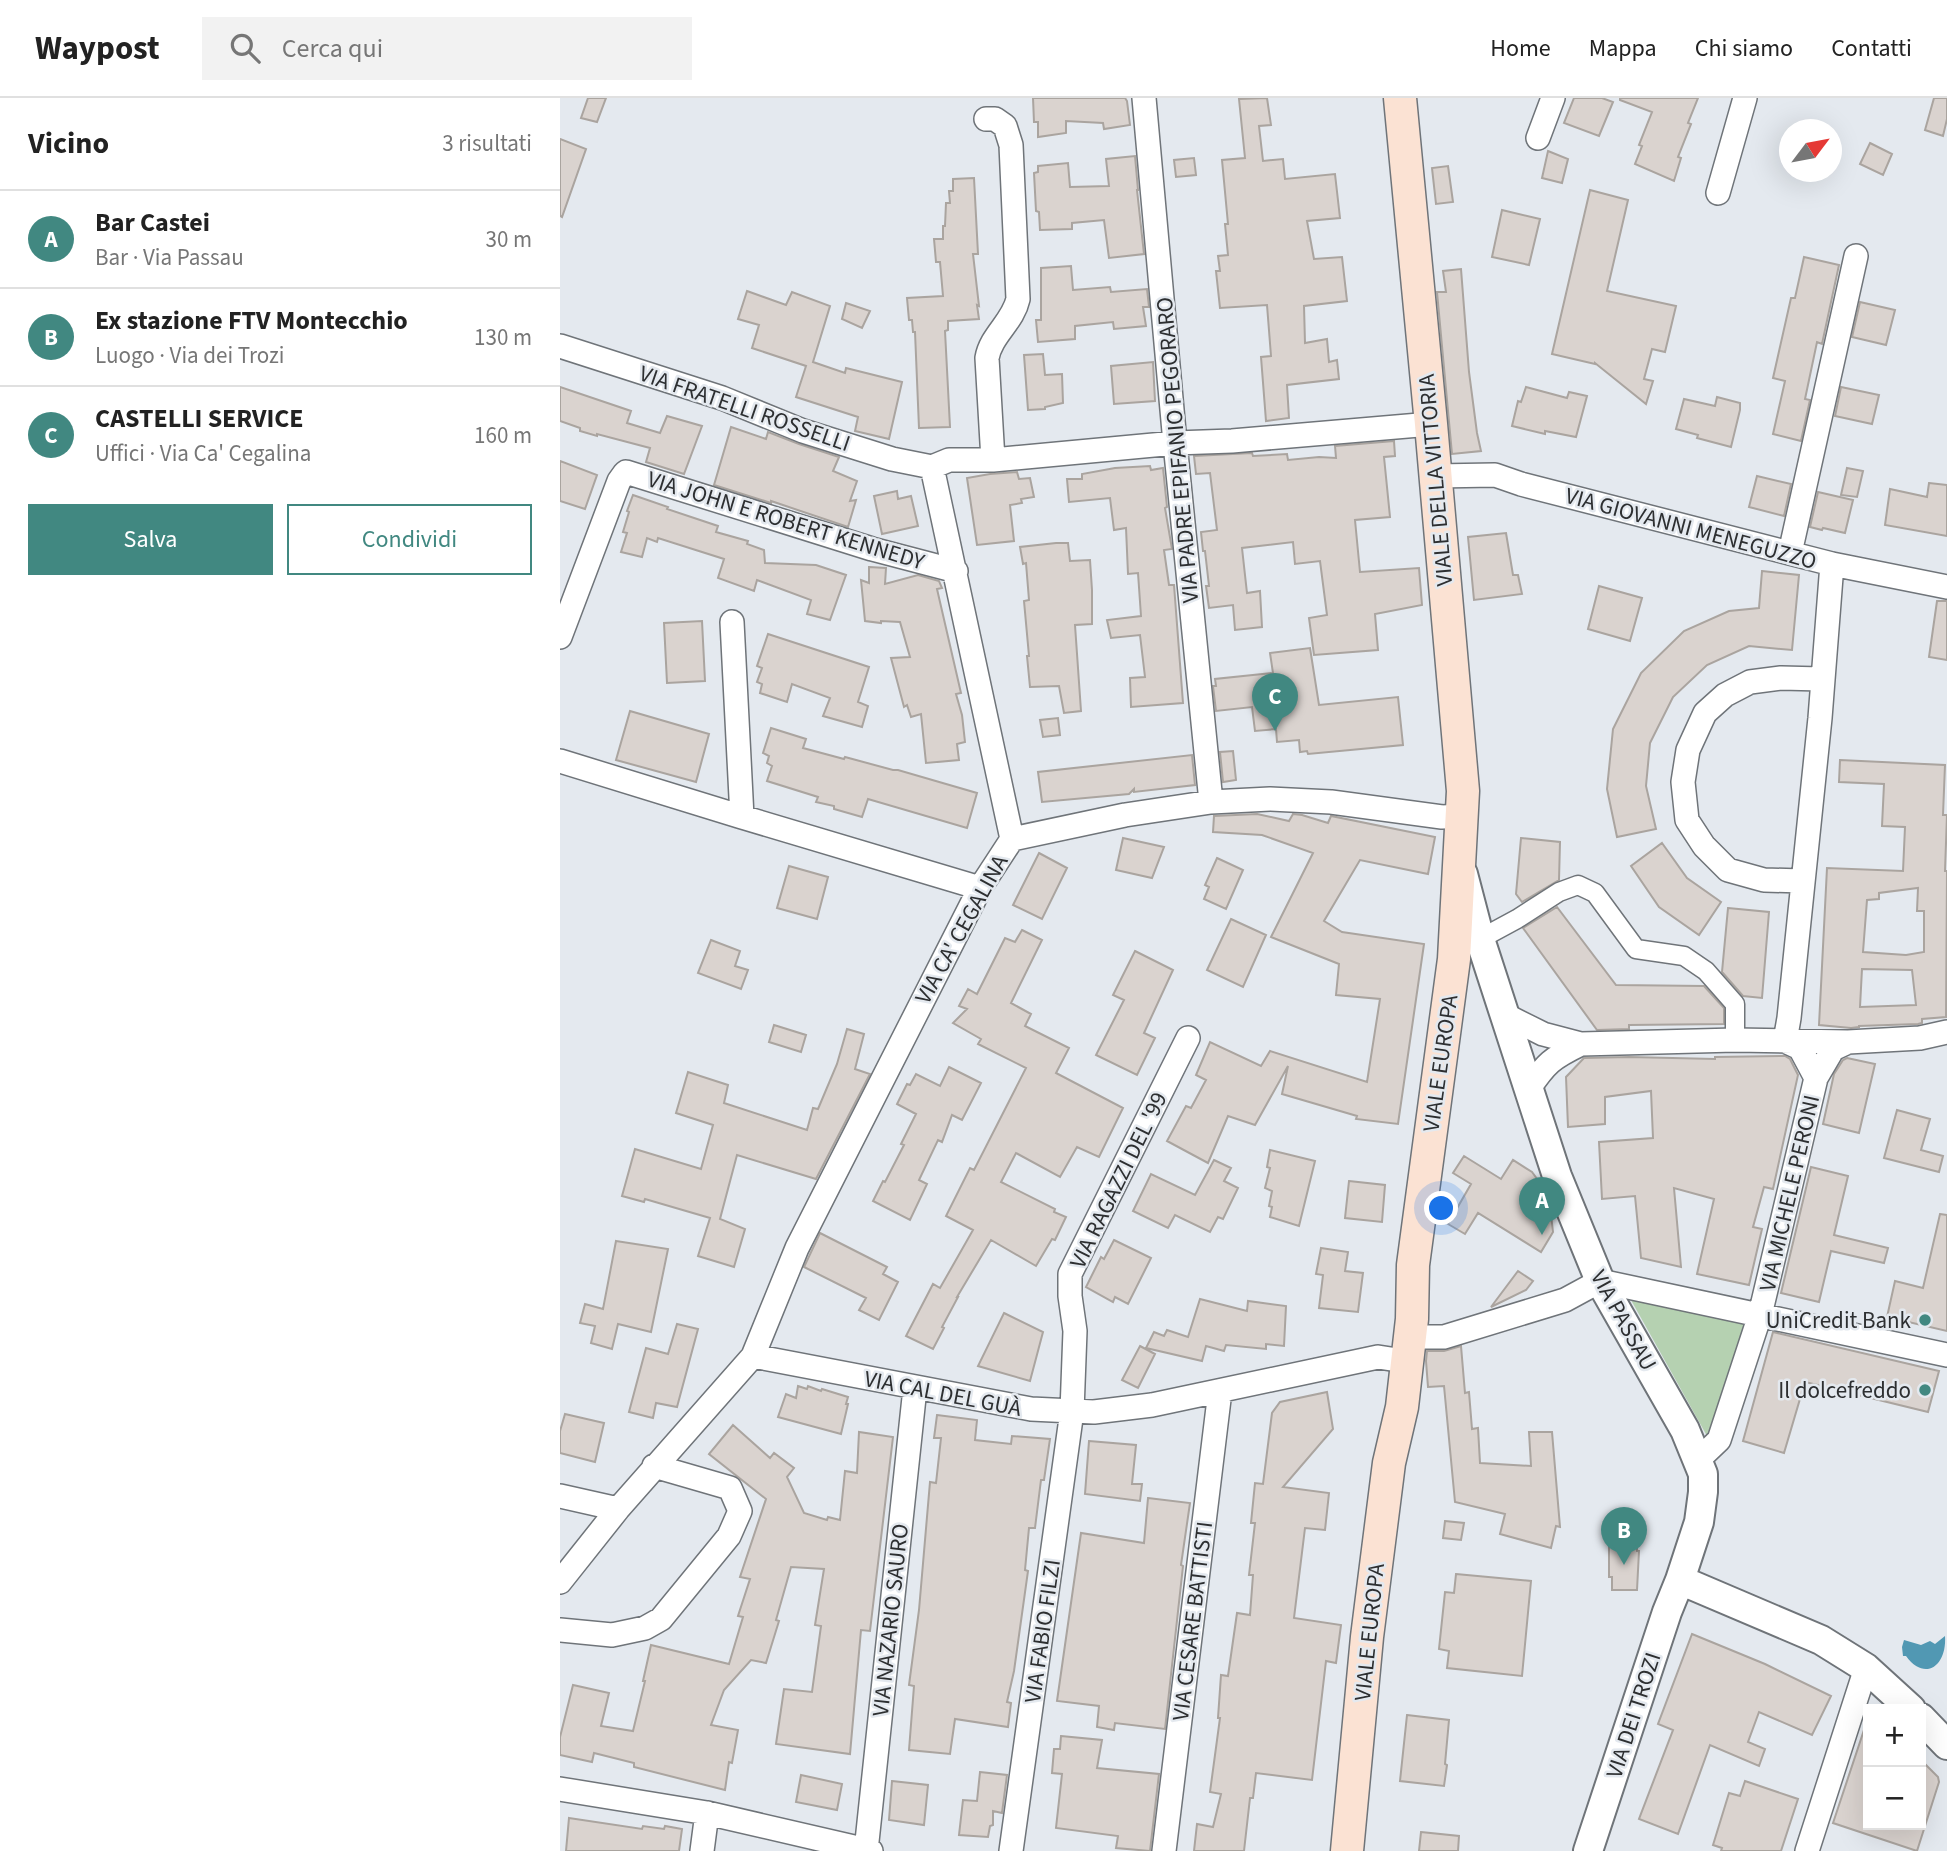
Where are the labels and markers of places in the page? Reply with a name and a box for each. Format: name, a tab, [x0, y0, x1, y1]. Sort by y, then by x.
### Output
pin: C	[1252, 673, 1298, 731]
pin: A	[1519, 1177, 1565, 1235]
place label: UniCredit Bank	[1766, 1304, 1912, 1337]
marker: UniCredit Bank	[1917, 1312, 1933, 1328]
place label: Il dolcefreddo	[1778, 1374, 1911, 1407]
marker: Il dolcefreddo	[1917, 1382, 1933, 1398]
pin: B	[1601, 1507, 1647, 1565]

